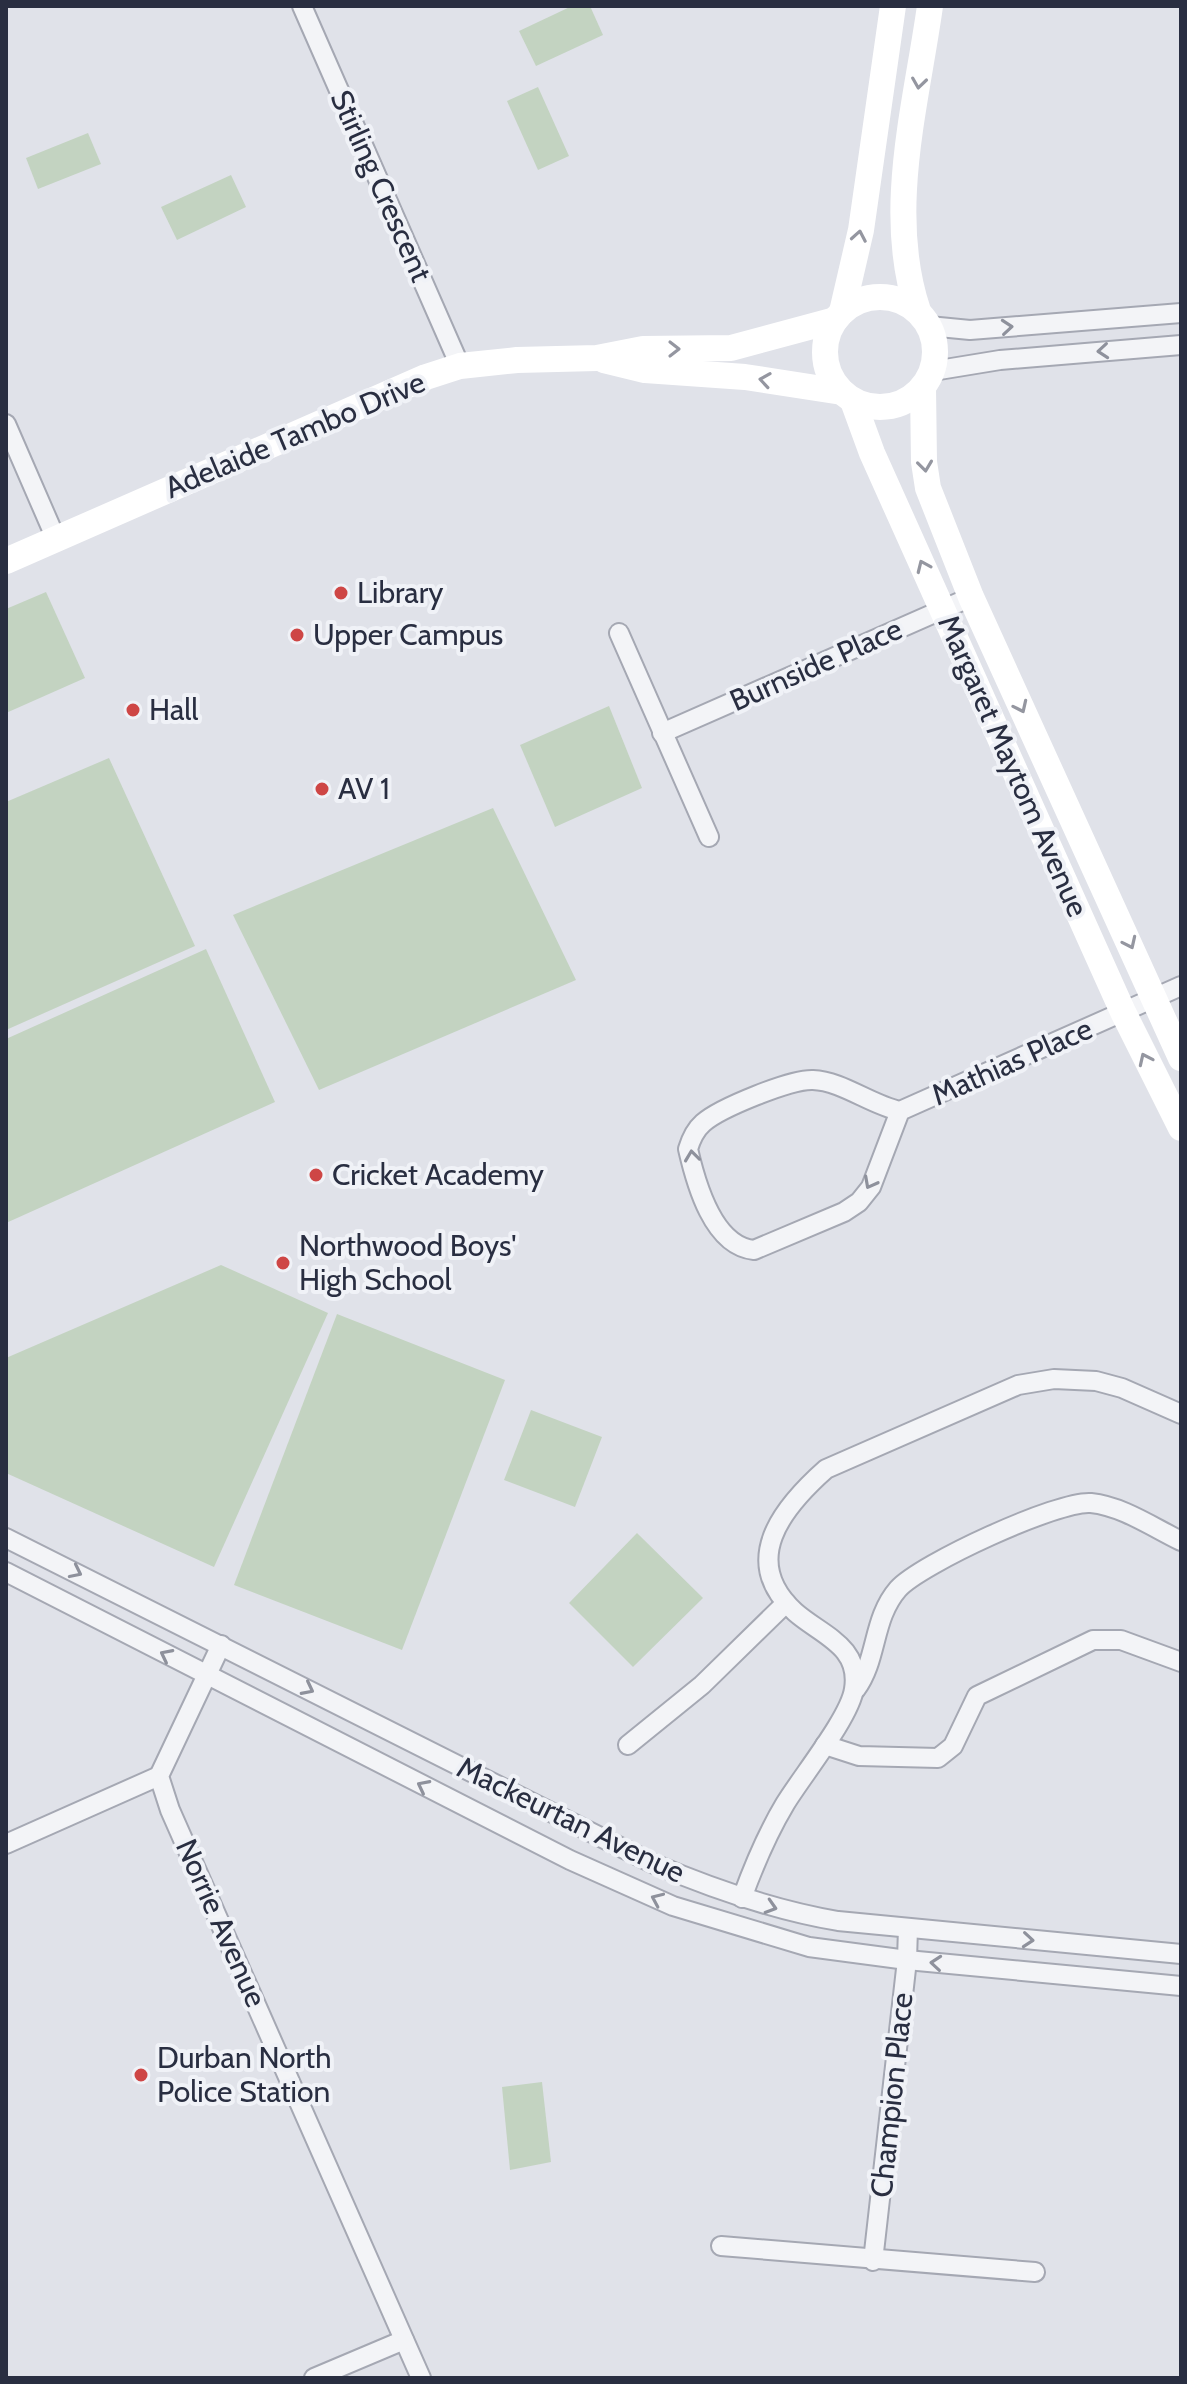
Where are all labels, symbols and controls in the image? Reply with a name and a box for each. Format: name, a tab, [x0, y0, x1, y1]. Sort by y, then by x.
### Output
one-way arrow	[911, 76, 928, 90]
street label: Stirling Crescent	[323, 84, 440, 287]
one-way arrow	[850, 229, 867, 243]
one-way arrow	[1001, 319, 1014, 336]
one-way arrow	[668, 340, 681, 358]
one-way arrow	[1096, 343, 1109, 360]
street label: Adelaide Tambo Drive	[159, 363, 430, 506]
one-way arrow	[758, 372, 772, 389]
one-way arrow	[916, 459, 933, 473]
one-way arrow	[917, 560, 933, 574]
place label: Library	[357, 574, 443, 611]
marker: Library	[332, 584, 350, 602]
street label: Margaret Maytom Avenue	[930, 609, 1097, 922]
street label: Burnside Place	[724, 610, 908, 719]
place label: Upper Campus	[313, 616, 503, 653]
marker: Upper Campus	[288, 626, 306, 644]
place label: Hall	[149, 691, 198, 728]
one-way arrow	[1011, 699, 1027, 713]
marker: Hall	[124, 701, 142, 719]
place label: AV 1	[338, 770, 390, 807]
marker: AV 1	[313, 780, 331, 798]
one-way arrow	[1120, 935, 1136, 950]
street label: Mathias Place	[926, 1010, 1098, 1113]
one-way arrow	[1139, 1052, 1155, 1067]
one-way arrow	[683, 1150, 700, 1163]
place label: Cricket Academy	[332, 1156, 544, 1193]
marker: Cricket Academy	[307, 1166, 325, 1184]
one-way arrow	[865, 1175, 880, 1190]
place label: Northwood Boys' High School	[299, 1227, 517, 1298]
marker: Northwood Boys' High School	[274, 1254, 292, 1272]
one-way arrow	[67, 1563, 82, 1578]
one-way arrow	[160, 1649, 175, 1665]
one-way arrow	[300, 1679, 315, 1695]
street label: Mackeurtan Avenue	[451, 1748, 691, 1891]
one-way arrow	[416, 1780, 431, 1795]
street label: Norrie Avenue	[168, 1833, 275, 2012]
one-way arrow	[651, 1892, 665, 1908]
one-way arrow	[763, 1898, 777, 1914]
one-way arrow	[1022, 1931, 1035, 1948]
one-way arrow	[929, 1955, 942, 1972]
street label: Champion Place	[862, 1991, 921, 2199]
place label: Durban North Police Station	[157, 2039, 331, 2110]
marker: Durban North Police Station	[132, 2066, 150, 2084]

